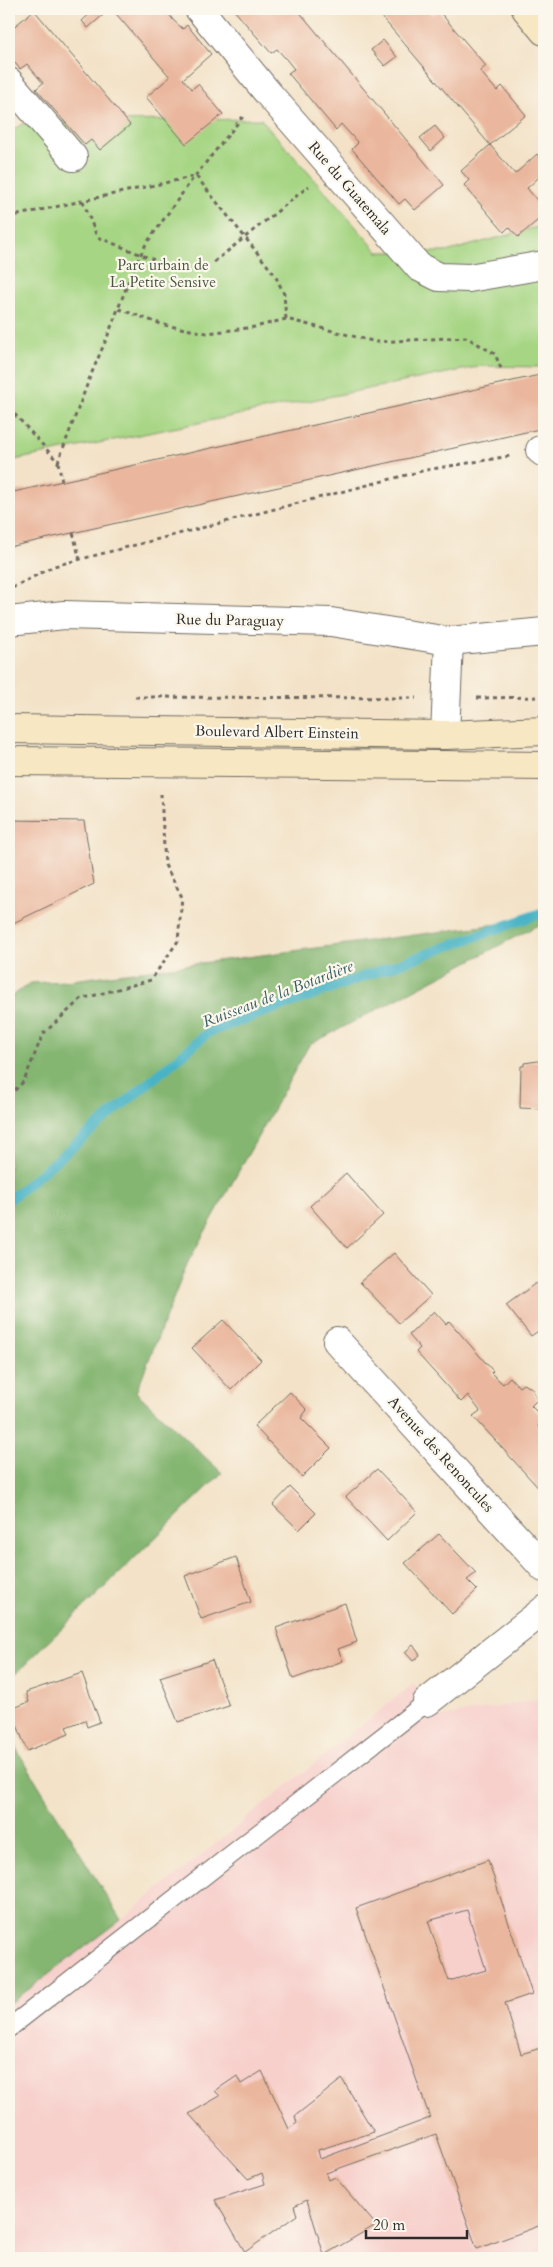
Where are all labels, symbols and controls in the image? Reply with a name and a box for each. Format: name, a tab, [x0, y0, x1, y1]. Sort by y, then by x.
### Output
street label: Rue du Guatemala	[304, 137, 396, 239]
park label: Parc urbain de La Petite Sensive	[110, 255, 216, 292]
street label: Rue du Paraguay	[176, 609, 284, 631]
street label: Boulevard Albert Einstein	[195, 721, 359, 743]
water label: Ruisseau de la Botardière	[200, 955, 357, 1033]
street label: Avenue des Renoncules	[384, 1392, 498, 1516]
scale bar	[366, 2207, 467, 2239]
text: 20 m	[373, 2215, 405, 2235]

